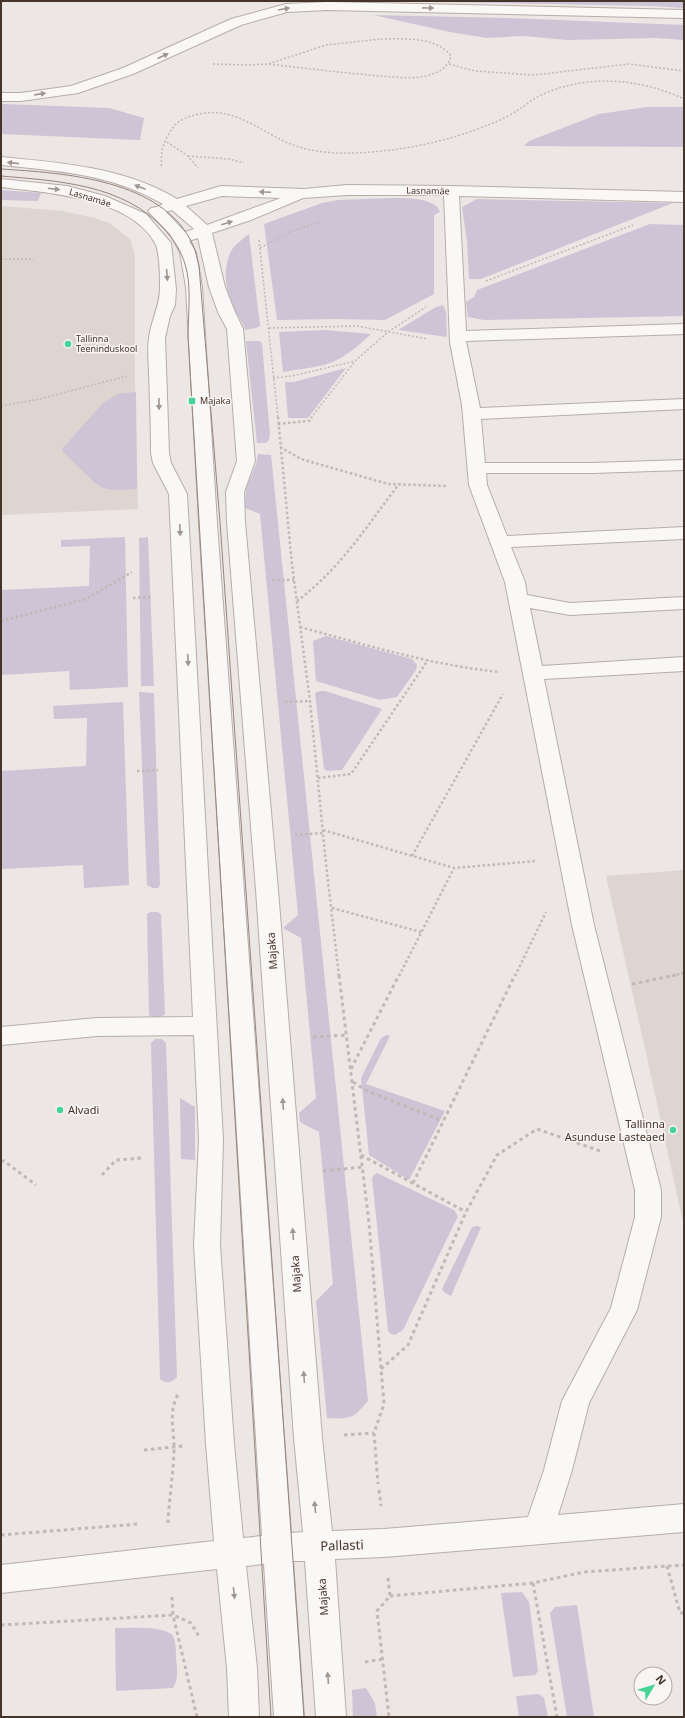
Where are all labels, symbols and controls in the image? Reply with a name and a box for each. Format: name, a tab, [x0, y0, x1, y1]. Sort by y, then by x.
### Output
one-way arrow	[422, 5, 435, 11]
one-way arrow	[278, 6, 290, 12]
one-way arrow	[157, 53, 169, 59]
one-way arrow	[34, 91, 46, 98]
one-way arrow	[7, 159, 19, 166]
one-way arrow	[134, 183, 146, 189]
street label: Lasnamäe	[406, 184, 450, 197]
street label: Lasnamäe	[68, 185, 113, 210]
one-way arrow	[48, 186, 60, 192]
one-way arrow	[259, 189, 271, 196]
one-way arrow	[221, 220, 233, 226]
one-way arrow	[164, 269, 171, 281]
place label: Tallinna Teeninduskool	[76, 332, 137, 355]
marker: Tallinna Teeninduskool	[63, 339, 73, 349]
place label: Majaka	[200, 394, 230, 407]
marker: Majaka	[187, 396, 197, 406]
one-way arrow	[156, 398, 162, 411]
one-way arrow	[176, 524, 183, 536]
one-way arrow	[184, 654, 191, 666]
street label: Majaka	[263, 932, 280, 970]
one-way arrow	[280, 1098, 287, 1110]
place label: Alvadi	[68, 1102, 99, 1117]
marker: Alvadi	[55, 1105, 65, 1115]
place label: Tallinna Asunduse Lasteaed	[565, 1116, 665, 1144]
marker: Tallinna Asunduse Lasteaed	[668, 1125, 678, 1135]
one-way arrow	[289, 1228, 296, 1240]
street label: Majaka	[287, 1255, 304, 1293]
one-way arrow	[300, 1371, 307, 1383]
one-way arrow	[312, 1501, 318, 1513]
street label: Pallasti	[320, 1535, 364, 1555]
street label: Majaka	[314, 1578, 331, 1616]
one-way arrow	[231, 1587, 237, 1599]
north arrow	[633, 1666, 673, 1706]
text: N	[653, 1671, 670, 1688]
one-way arrow	[325, 1672, 331, 1684]

